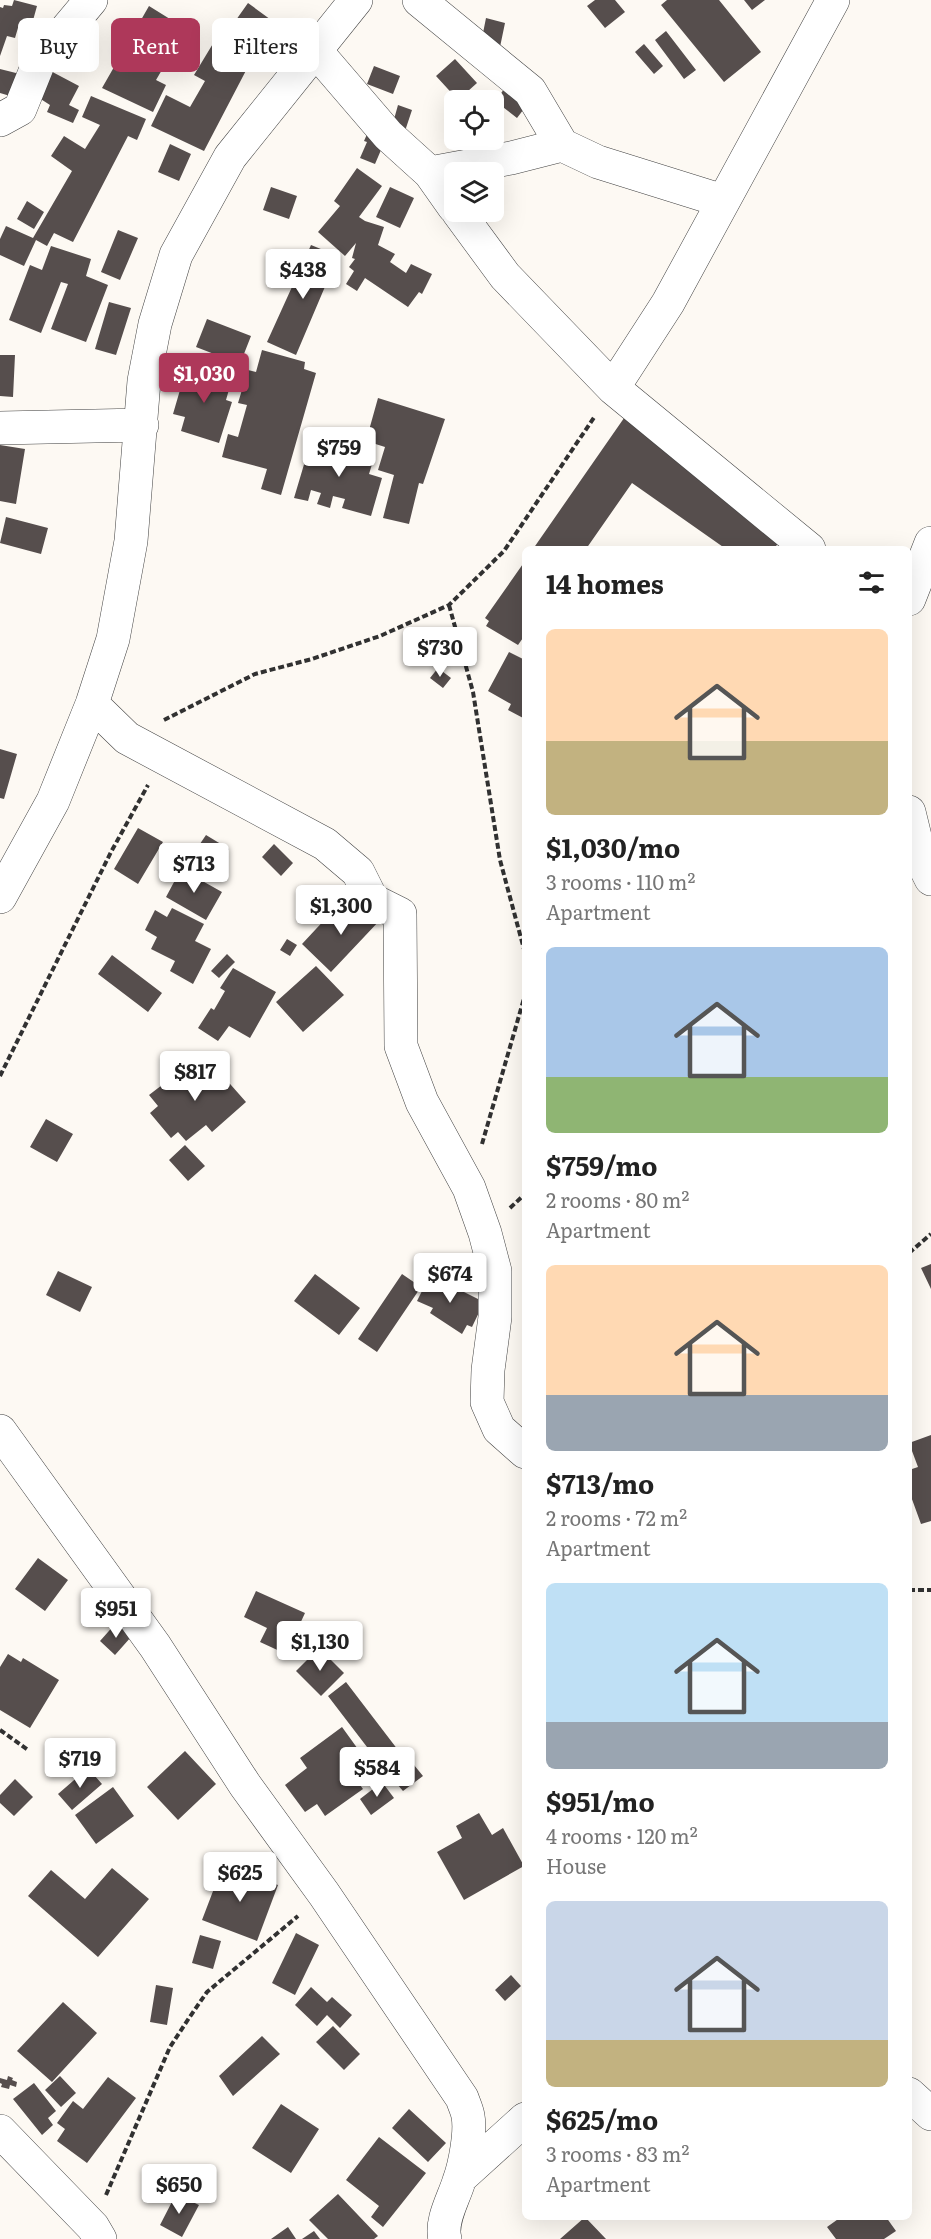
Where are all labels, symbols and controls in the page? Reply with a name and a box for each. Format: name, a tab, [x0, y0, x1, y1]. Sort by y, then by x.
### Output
chip: Buy	[18, 18, 99, 72]
chip: Rent	[111, 18, 200, 72]
chip: Filters	[212, 18, 319, 72]
map controls	[444, 90, 504, 222]
button: locate	[444, 90, 504, 150]
button: layers	[444, 162, 504, 222]
pin: $438	[267, 249, 339, 300]
text: $438	[280, 253, 326, 283]
pin: $1,030	[155, 353, 253, 404]
text: $1,030	[173, 357, 235, 387]
pin: $759	[303, 427, 375, 478]
text: $759	[317, 431, 361, 461]
text: 14 homes	[546, 563, 664, 602]
icon: filters	[855, 566, 888, 599]
pin: $730	[404, 627, 476, 678]
text: $730	[417, 631, 463, 661]
icon: home	[663, 668, 771, 776]
text: $1,030/mo	[546, 827, 680, 866]
pin: $713	[158, 843, 230, 894]
text: $713	[173, 847, 215, 877]
text: 3 rooms · 110 m²	[546, 866, 695, 896]
pin: $1,300	[292, 885, 390, 936]
text: $1,300	[310, 889, 372, 919]
text: Apartment	[546, 896, 651, 926]
icon: home	[663, 986, 771, 1094]
pin: $817	[159, 1051, 231, 1102]
text: $817	[174, 1055, 216, 1085]
text: $759/mo	[546, 1145, 657, 1184]
text: 2 rooms · 80 m²	[546, 1184, 689, 1214]
text: Apartment	[546, 1214, 651, 1244]
pin: $674	[414, 1253, 486, 1304]
text: $674	[428, 1257, 472, 1287]
icon: home	[663, 1304, 771, 1412]
text: $713/mo	[546, 1463, 654, 1502]
text: 2 rooms · 72 m²	[546, 1502, 687, 1532]
text: Apartment	[546, 1532, 651, 1562]
pin: $951	[80, 1588, 152, 1639]
text: $951	[95, 1592, 137, 1622]
pin: $1,130	[271, 1621, 369, 1672]
icon: home	[663, 1622, 771, 1730]
text: $1,130	[291, 1625, 349, 1655]
pin: $719	[44, 1738, 116, 1789]
text: $719	[59, 1742, 101, 1772]
pin: $584	[341, 1747, 413, 1798]
text: $584	[354, 1751, 400, 1781]
text: $951/mo	[546, 1781, 655, 1820]
text: 4 rooms · 120 m²	[546, 1820, 698, 1850]
text: House	[546, 1850, 606, 1880]
pin: $625	[204, 1852, 276, 1903]
text: $625	[217, 1856, 263, 1886]
icon: home	[663, 1940, 771, 2048]
text: $625/mo	[546, 2099, 658, 2138]
text: 3 rooms · 83 m²	[546, 2138, 689, 2168]
pin: $650	[143, 2164, 215, 2215]
text: $650	[156, 2168, 202, 2198]
text: Apartment	[546, 2168, 651, 2198]

